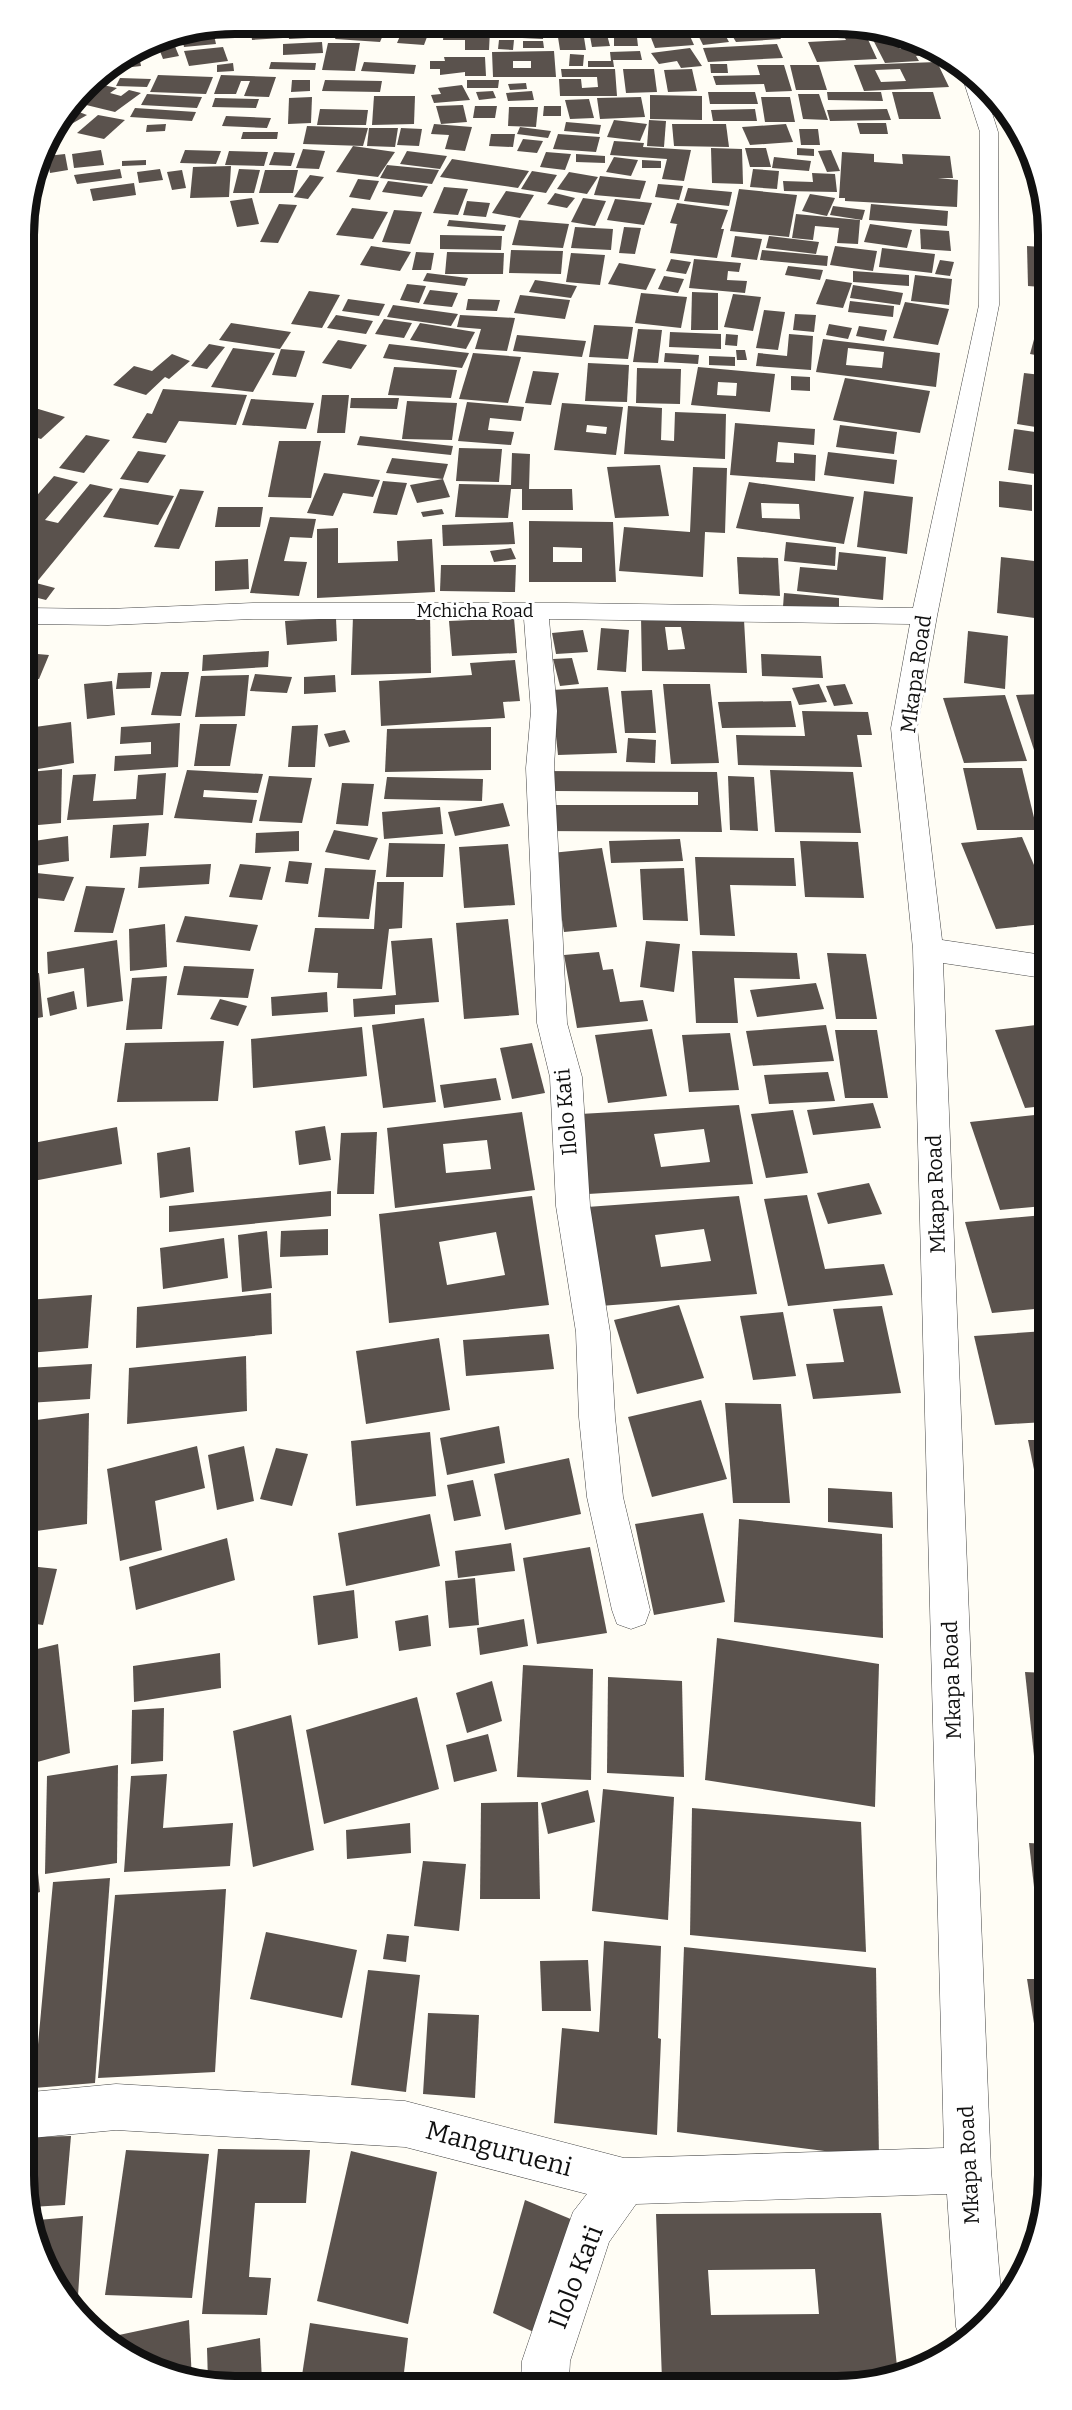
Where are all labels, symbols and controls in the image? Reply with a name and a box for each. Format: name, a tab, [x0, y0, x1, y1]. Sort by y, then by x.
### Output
street label: Mchicha Road	[416, 600, 534, 622]
street label: Mkapa Road	[895, 613, 937, 735]
street label: Ilolo Kati	[549, 1067, 583, 1157]
street label: Mkapa Road	[921, 1134, 951, 1254]
street label: Mkapa Road	[937, 1620, 967, 1740]
street label: Mkapa Road	[953, 2105, 985, 2225]
street label: Mangurueni	[423, 2115, 576, 2183]
street label: Ilolo Kati	[542, 2221, 610, 2333]

